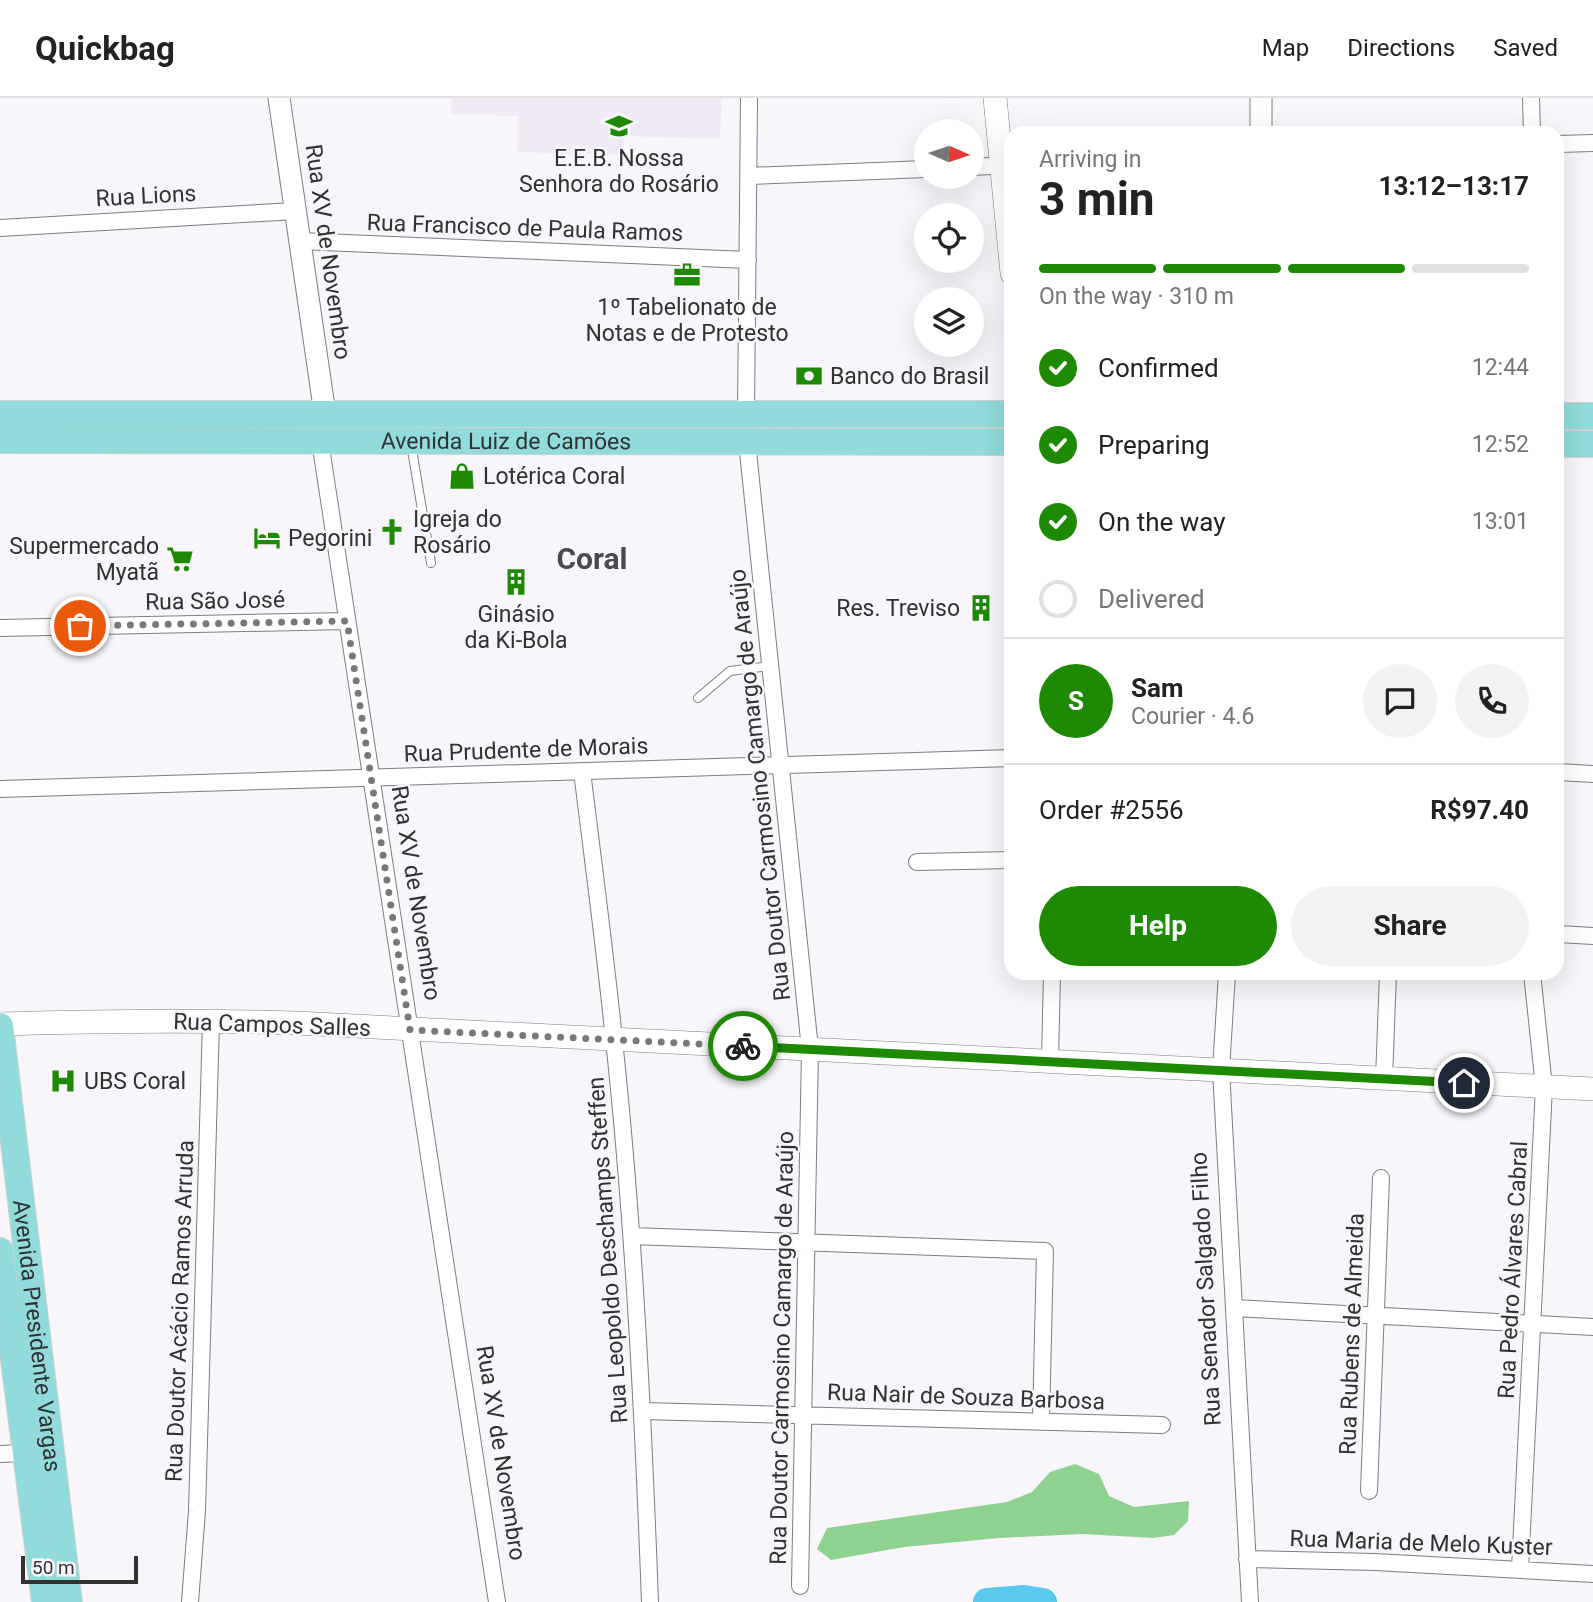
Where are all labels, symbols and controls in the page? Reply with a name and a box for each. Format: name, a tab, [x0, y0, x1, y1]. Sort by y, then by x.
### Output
text: Quickbag	[35, 29, 175, 68]
text: Map	[1262, 34, 1309, 62]
text: Directions	[1347, 34, 1455, 62]
text: Saved	[1493, 34, 1558, 62]
school or university icon: E.E.B. Nossa Senhora do Rosário	[604, 111, 634, 141]
north arrow	[914, 119, 984, 189]
map controls	[914, 119, 984, 357]
street label: Rua XV de Novembro	[300, 143, 356, 361]
place label: E.E.B. Nossa Senhora do Rosário	[519, 145, 719, 198]
text: Arriving in	[1039, 146, 1142, 173]
text: 13:12–13:17	[1379, 171, 1529, 201]
text: 3 min	[1039, 172, 1155, 226]
street label: Rua Lions	[95, 180, 197, 212]
button: locate	[914, 203, 984, 273]
street label: Rua Francisco de Paula Ramos	[366, 209, 684, 247]
office icon: 1º Tabelionato de Notas e de Protesto	[672, 260, 702, 290]
text: On the way · 310 m	[1039, 283, 1234, 310]
button: layers	[914, 287, 984, 357]
place label: 1º Tabelionato de Notas e de Protesto	[585, 294, 789, 347]
icon: check	[1039, 349, 1077, 387]
text: Confirmed	[1098, 353, 1219, 383]
text: 12:44	[1472, 354, 1529, 381]
bank icon: Banco do Brasil	[794, 361, 824, 391]
place label: Banco do Brasil	[830, 363, 989, 390]
icon: check	[1039, 426, 1077, 464]
street label: Avenida Luiz de Camões	[381, 427, 631, 455]
text: Preparing	[1098, 430, 1210, 460]
text: 12:52	[1472, 431, 1529, 458]
shop icon: Lotérica Coral	[447, 461, 477, 491]
place label: Lotérica Coral	[483, 463, 625, 490]
icon: check	[1039, 503, 1077, 541]
place label: Igreja do Rosário	[413, 506, 502, 559]
text: On the way	[1098, 507, 1226, 537]
text: 13:01	[1472, 508, 1529, 535]
church icon: Igreja do Rosário	[377, 517, 407, 547]
hotel icon: Pegorini	[252, 523, 282, 553]
place label: Pegorini	[288, 525, 372, 552]
place label: Supermercado Myatã	[9, 533, 159, 586]
district label: Coral	[556, 541, 628, 576]
supermarket icon: Supermercado Myatã	[165, 544, 195, 574]
building icon: Ginásio da Ki-Bola	[501, 567, 531, 597]
street label: Rua Doutor Carmosino Camargo de Araújo	[724, 568, 796, 1002]
text: Delivered	[1098, 584, 1205, 614]
street label: Rua São José	[145, 586, 285, 616]
building icon: Res. Treviso	[966, 593, 996, 623]
place label: Res. Treviso	[836, 595, 960, 622]
pin	[50, 596, 110, 656]
place label: Ginásio da Ki-Bola	[464, 601, 568, 654]
icon: bag	[61, 607, 99, 645]
button: chat	[1363, 664, 1437, 738]
button: phone	[1455, 664, 1529, 738]
text: Sam	[1131, 673, 1183, 703]
text: S	[1068, 686, 1084, 716]
text: Courier · 4.6	[1131, 703, 1254, 730]
street label: Rua Prudente de Morais	[403, 732, 649, 768]
street label: Rua XV de Novembro	[386, 784, 446, 1002]
text: Order #2556	[1039, 795, 1184, 825]
text: R$97.40	[1430, 795, 1529, 825]
button: Help	[1039, 886, 1277, 966]
button: Share	[1291, 886, 1529, 966]
street label: Rua Campos Salles	[173, 1008, 371, 1042]
courier	[708, 1011, 778, 1081]
icon: bike	[724, 1027, 762, 1065]
pin	[1434, 1053, 1494, 1113]
icon: home	[1445, 1064, 1483, 1102]
hospital icon: UBS Coral	[48, 1066, 78, 1096]
place label: UBS Coral	[84, 1068, 186, 1095]
street label: Rua Leopoldo Deschamps Steffen	[582, 1076, 634, 1424]
street label: Rua Doutor Carmosino Camargo de Araújo	[765, 1131, 799, 1565]
street label: Rua Doutor Acácio Ramos Arruda	[161, 1140, 199, 1482]
street label: Rua Pedro Álvares Cabral	[1492, 1140, 1533, 1400]
street label: Rua Senador Salgado Filho	[1185, 1151, 1227, 1427]
street label: Avenida Presidente Vargas	[7, 1198, 67, 1473]
street label: Rua Rubens de Almeida	[1334, 1212, 1370, 1456]
street label: Rua XV de Novembro	[471, 1344, 531, 1562]
street label: Rua Nair de Souza Barbosa	[827, 1379, 1105, 1415]
street label: Rua Maria de Melo Kuster	[1289, 1525, 1553, 1561]
scale bar	[21, 1553, 138, 1585]
text: 50 m	[32, 1556, 75, 1579]

